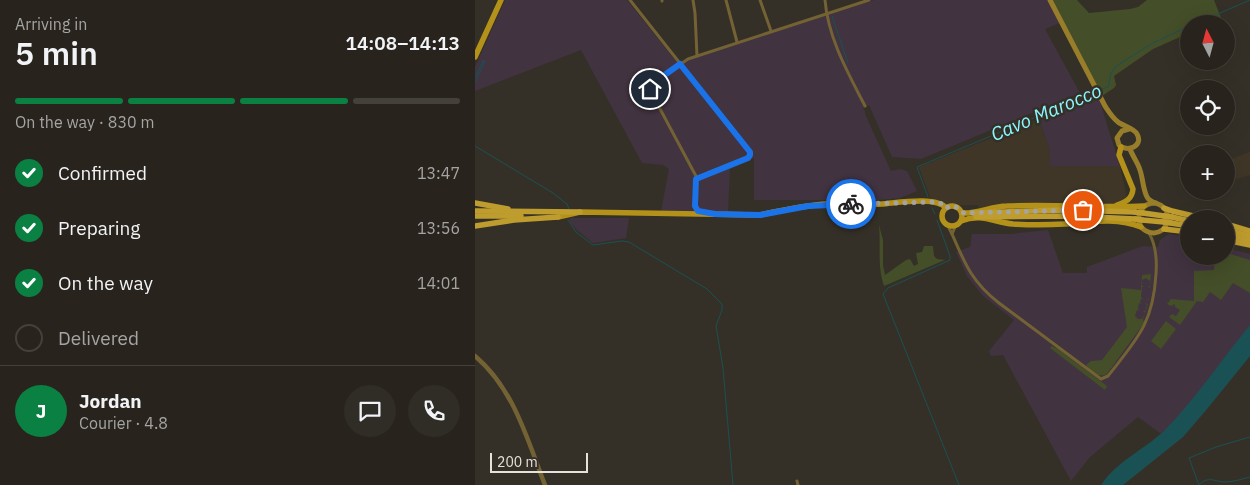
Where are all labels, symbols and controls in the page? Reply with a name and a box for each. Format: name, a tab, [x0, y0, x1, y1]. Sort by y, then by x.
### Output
text: Arriving in	[15, 14, 87, 34]
north arrow	[1180, 15, 1235, 70]
map controls	[1180, 15, 1235, 265]
text: 14:08–14:13	[346, 31, 460, 55]
text: 5 min	[15, 32, 98, 74]
pin	[629, 68, 671, 110]
icon: home	[636, 75, 664, 103]
water label: Cavo Marocco	[987, 78, 1105, 146]
button: locate	[1180, 80, 1235, 135]
text: On the way · 830 m	[15, 112, 154, 132]
button: +	[1180, 145, 1235, 200]
icon: check	[15, 159, 43, 187]
text: Confirmed	[58, 161, 147, 185]
text: 13:47	[417, 163, 460, 183]
courier	[826, 179, 876, 229]
pin	[1062, 189, 1104, 231]
icon: bike	[837, 190, 865, 218]
icon: bag	[1069, 196, 1097, 224]
button: −	[1180, 210, 1235, 265]
icon: check	[15, 214, 43, 242]
text: Preparing	[58, 216, 140, 240]
text: 13:56	[417, 218, 460, 238]
icon: check	[15, 269, 43, 297]
text: On the way	[58, 271, 153, 295]
text: 14:01	[417, 273, 460, 293]
text: Delivered	[58, 326, 139, 350]
button: chat	[344, 385, 396, 437]
button: phone	[408, 385, 460, 437]
text: Jordan	[79, 389, 142, 413]
text: J	[36, 399, 46, 423]
text: Courier · 4.8	[79, 413, 168, 433]
scale bar	[490, 450, 587, 473]
text: 200 m	[497, 453, 538, 471]

